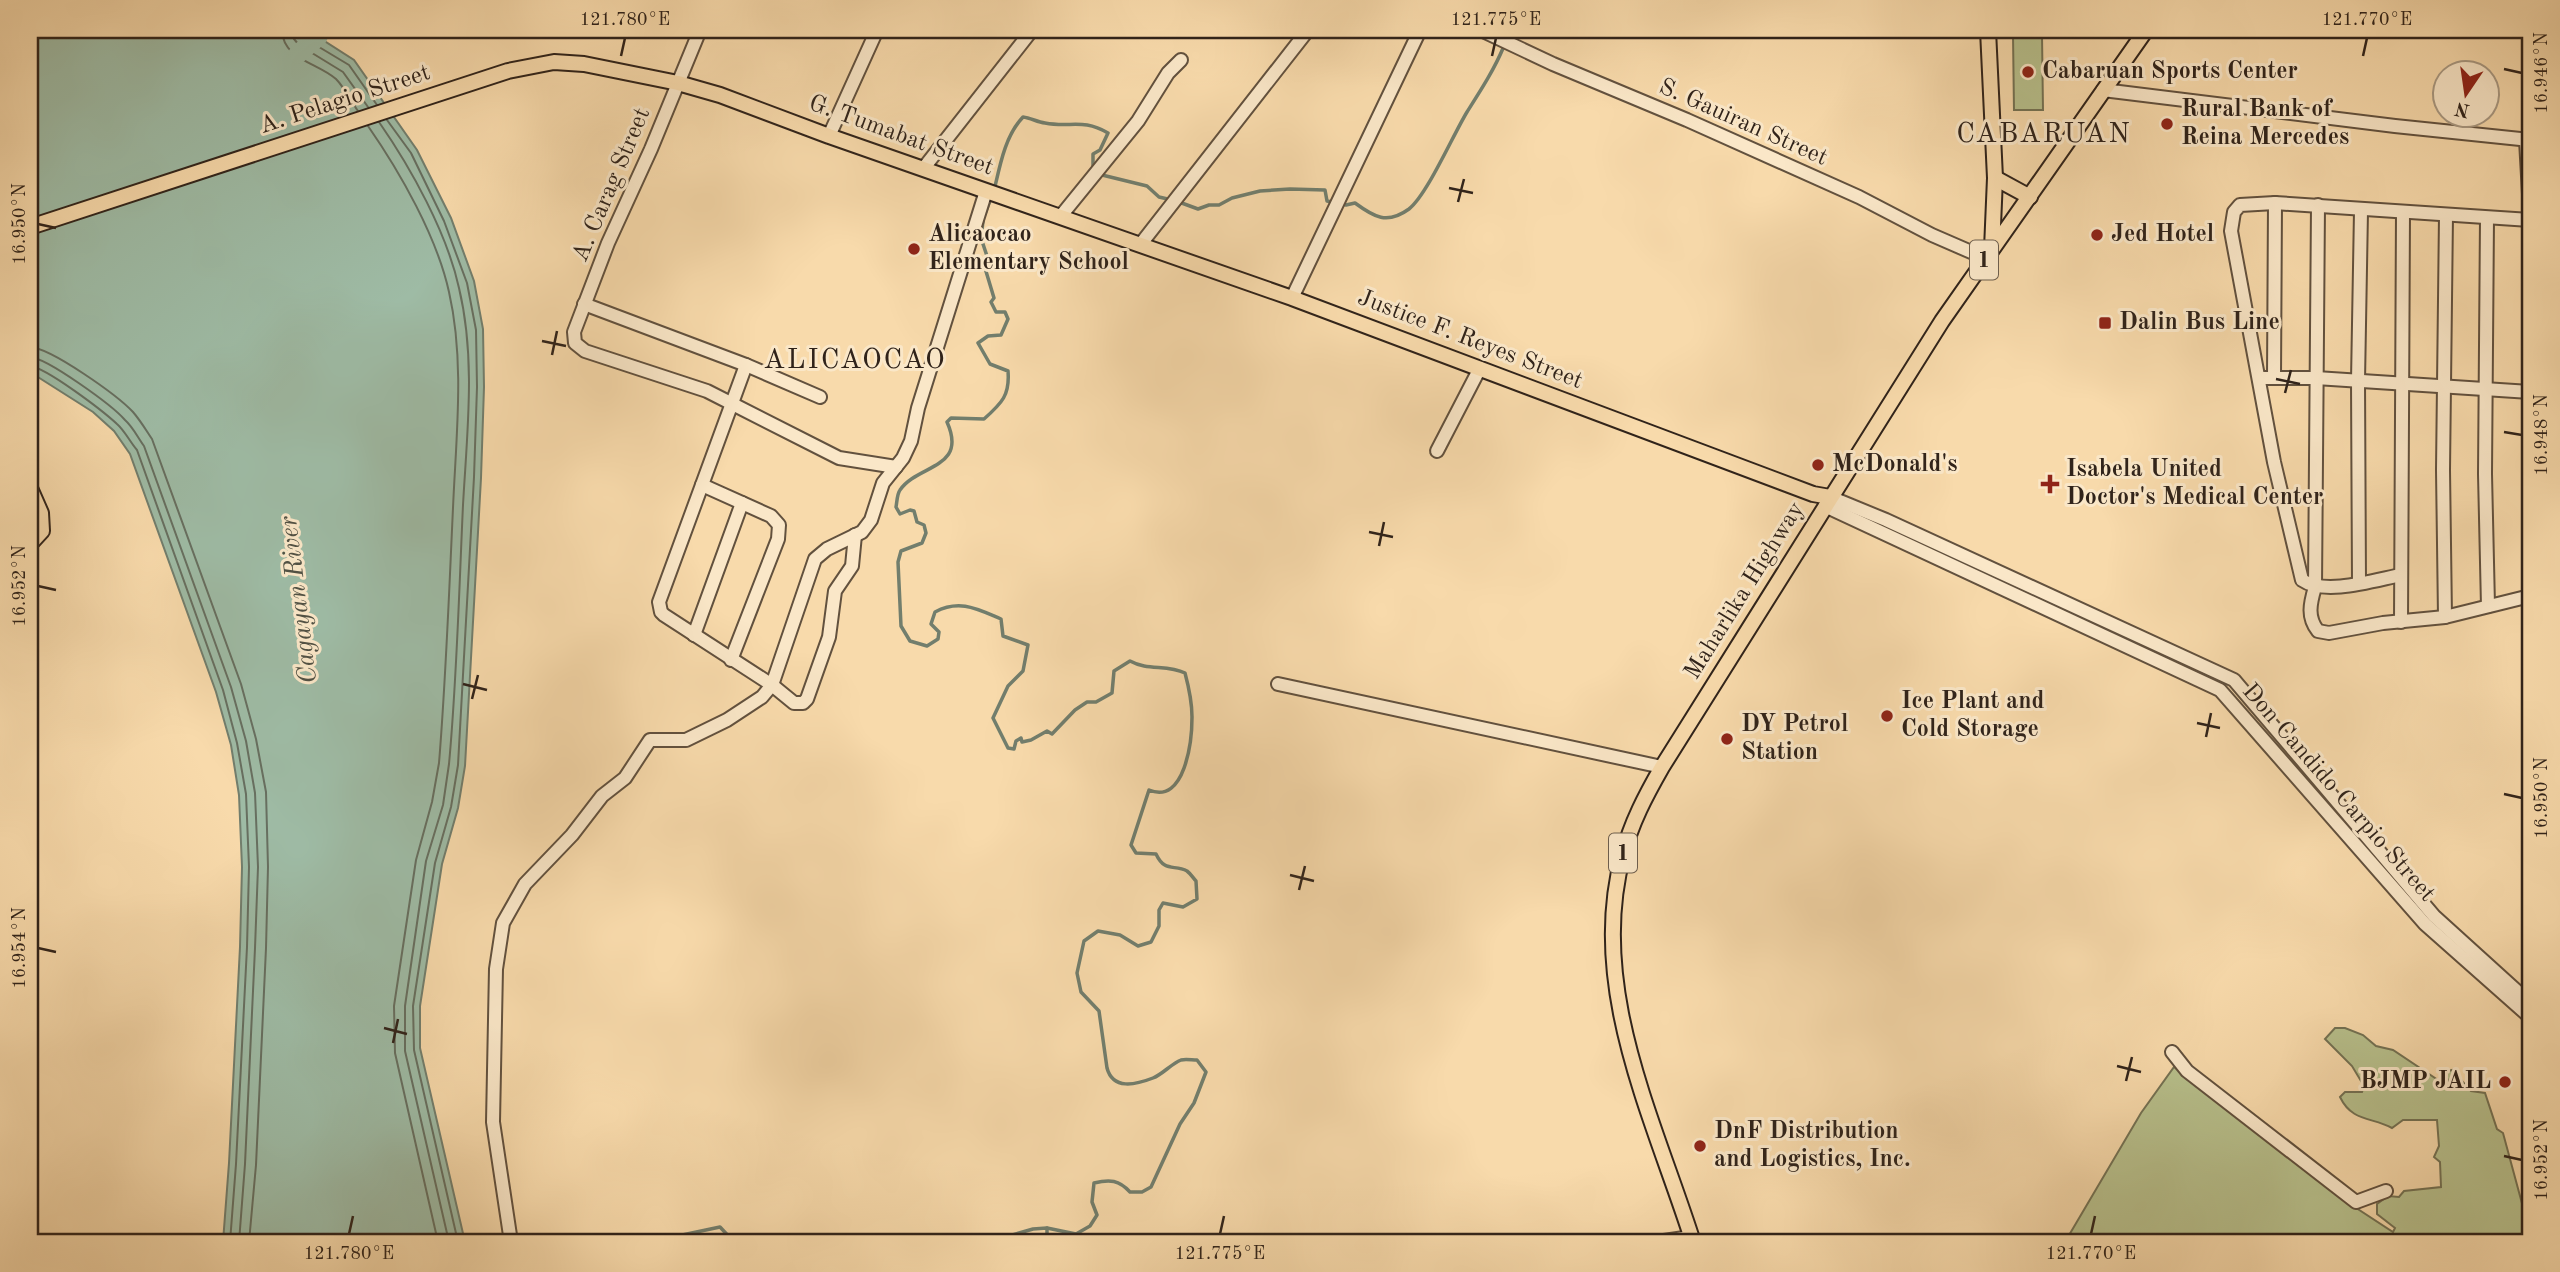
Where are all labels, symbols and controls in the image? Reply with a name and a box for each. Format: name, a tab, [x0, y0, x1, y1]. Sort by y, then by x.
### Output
text: 121.780°E	[580, 11, 670, 29]
text: 121.775°E	[1451, 11, 1541, 29]
text: 121.770°E	[2322, 11, 2412, 29]
text: 16.946°N	[2533, 32, 2551, 114]
place label: Cabaruan Sports Center	[2042, 60, 2298, 84]
north arrow	[2430, 60, 2500, 130]
street label: A. Pelagio Street	[257, 61, 433, 139]
marker: Cabaruan Sports Center	[2020, 64, 2036, 80]
street label: S. Gauiran Street	[1655, 75, 1831, 171]
street label: G. Tumabat Street	[806, 91, 996, 181]
text: N	[2453, 97, 2472, 119]
place label: Rural Bank of Reina Mercedes	[2181, 98, 2349, 150]
street label: A. Carag Street	[569, 105, 655, 265]
marker: Rural Bank of Reina Mercedes	[2159, 116, 2175, 132]
district label: CABARUAN	[1956, 121, 2132, 149]
text: 16.950°N	[11, 183, 29, 265]
place label: Alicaocao Elementary School	[928, 223, 1129, 275]
place label: Jed Hotel	[2111, 223, 2214, 247]
marker: Jed Hotel	[2089, 227, 2105, 243]
marker: Alicaocao Elementary School	[906, 241, 922, 257]
road number: 1	[1970, 241, 1998, 280]
street label: Justice F. Reyes Street	[1354, 286, 1586, 394]
place label: Dalin Bus Line	[2119, 311, 2280, 335]
marker: Dalin Bus Line	[2097, 315, 2113, 331]
district label: ALICAOCAO	[763, 347, 947, 375]
text: 16.948°N	[2533, 394, 2551, 476]
place label: McDonald's	[1832, 453, 1957, 477]
marker: McDonald's	[1810, 457, 1826, 473]
place label: Isabela United Doctor's Medical Center	[2066, 458, 2323, 510]
marker: Isabela United Doctor's Medical Center	[2040, 474, 2060, 494]
street label: Maharlika Highway	[1681, 498, 1809, 684]
water label: Cagayan River	[276, 514, 322, 685]
text: 16.952°N	[11, 545, 29, 627]
street label: Don Candido Carpio Street	[2237, 679, 2439, 907]
place label: Ice Plant and Cold Storage	[1901, 690, 2045, 742]
marker: Ice Plant and Cold Storage	[1879, 708, 1895, 724]
place label: DY Petrol Station	[1741, 713, 1848, 765]
marker: DY Petrol Station	[1719, 731, 1735, 747]
text: 16.950°N	[2533, 757, 2551, 839]
road number: 1	[1609, 834, 1637, 873]
text: 16.954°N	[11, 907, 29, 989]
place label: BJMP JAIL	[2360, 1070, 2491, 1094]
marker: BJMP JAIL	[2497, 1074, 2513, 1090]
text: 16.952°N	[2533, 1119, 2551, 1201]
place label: DnF Distribution and Logistics, Inc.	[1714, 1120, 1911, 1172]
marker: DnF Distribution and Logistics, Inc.	[1692, 1138, 1708, 1154]
text: 121.780°E	[304, 1245, 394, 1263]
text: 121.775°E	[1175, 1245, 1265, 1263]
text: 121.770°E	[2046, 1245, 2136, 1263]

